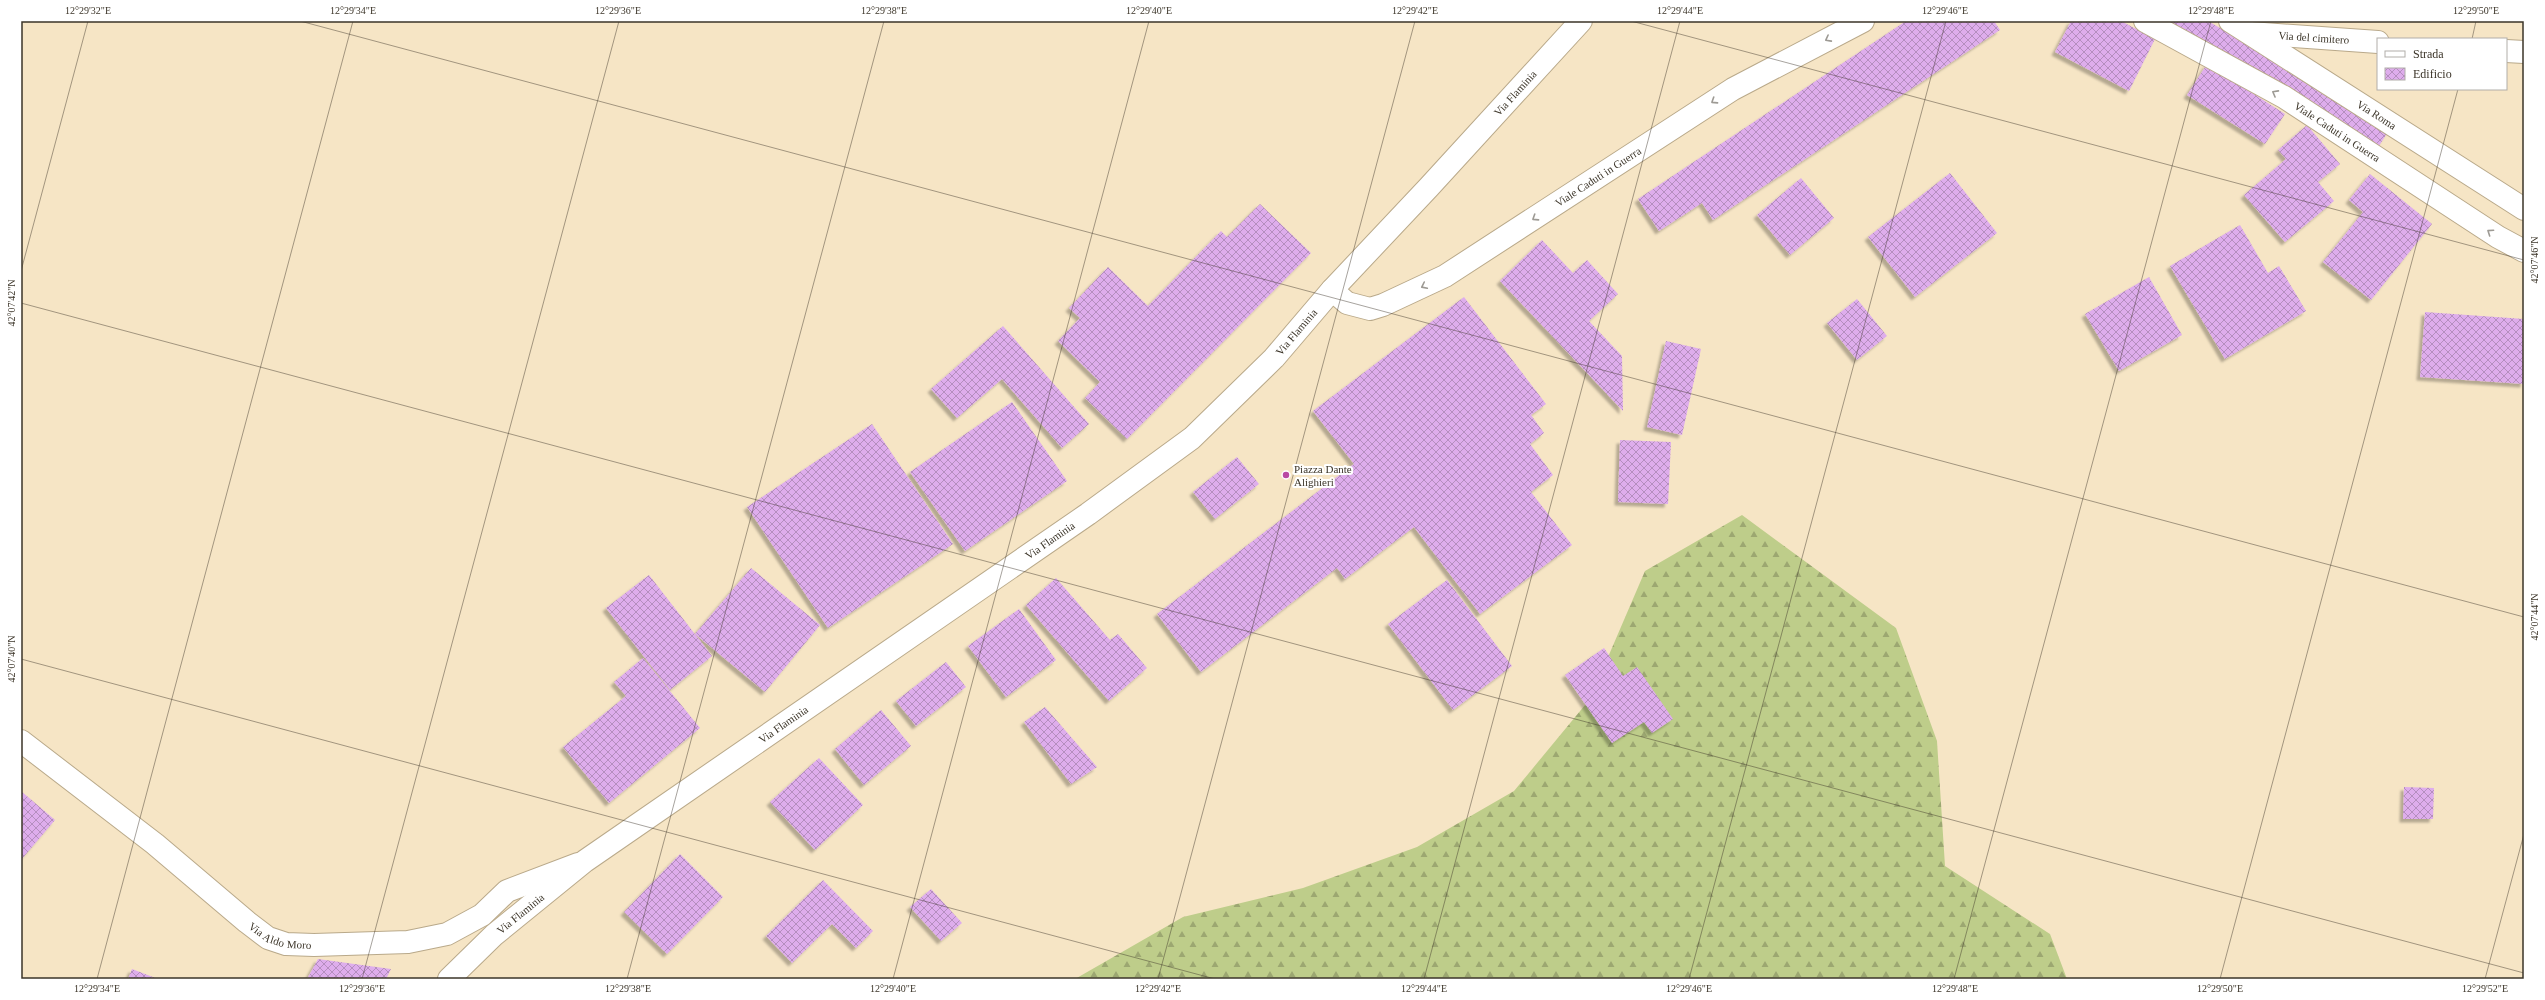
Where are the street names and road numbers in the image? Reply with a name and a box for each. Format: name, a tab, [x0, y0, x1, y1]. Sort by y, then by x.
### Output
street label: Via del cimitero	[2278, 29, 2350, 46]
street label: Via Flaminia	[1491, 68, 1539, 118]
street label: Via Roma	[2355, 98, 2399, 132]
street label: Viale Caduti in Guerra	[2292, 99, 2382, 164]
street label: Viale Caduti in Guerra	[1553, 144, 1643, 209]
street label: Via Flaminia	[1273, 306, 1319, 358]
street label: Via Flaminia	[1023, 519, 1077, 561]
street label: Via Flaminia	[756, 703, 810, 745]
street label: Via Flaminia	[494, 891, 546, 936]
street label: Via Aldo Moro	[247, 920, 312, 951]

